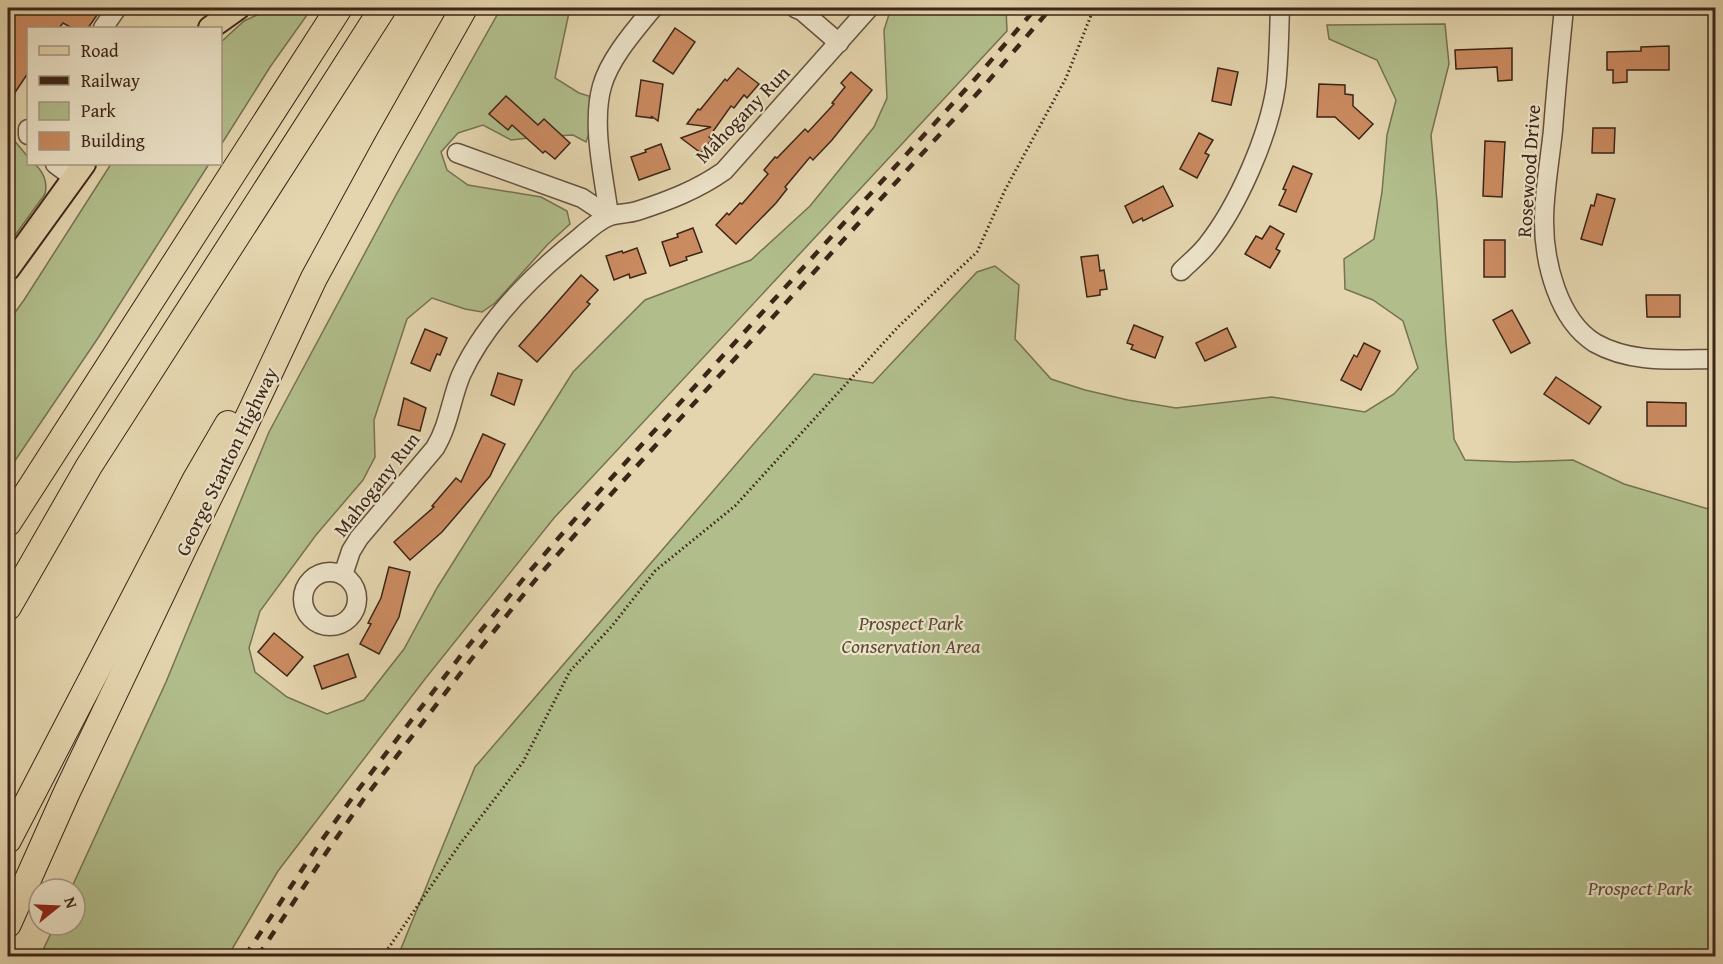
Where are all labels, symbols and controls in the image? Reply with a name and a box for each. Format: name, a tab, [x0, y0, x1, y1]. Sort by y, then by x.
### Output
legend	[27, 27, 222, 165]
text: Road	[81, 37, 119, 64]
street label: Mahogany Run	[688, 59, 796, 169]
text: Railway	[81, 67, 140, 94]
text: Park	[81, 97, 117, 124]
street label: Rosewood Drive	[1509, 103, 1547, 239]
text: Building	[81, 127, 145, 154]
street label: George Stanton Highway	[168, 362, 284, 560]
street label: Mahogany Run	[326, 425, 426, 543]
park label: Prospect Park Conservation Area	[841, 608, 981, 660]
park label: Prospect Park	[1587, 873, 1693, 902]
north arrow	[27, 877, 87, 937]
text: N	[58, 894, 84, 911]

